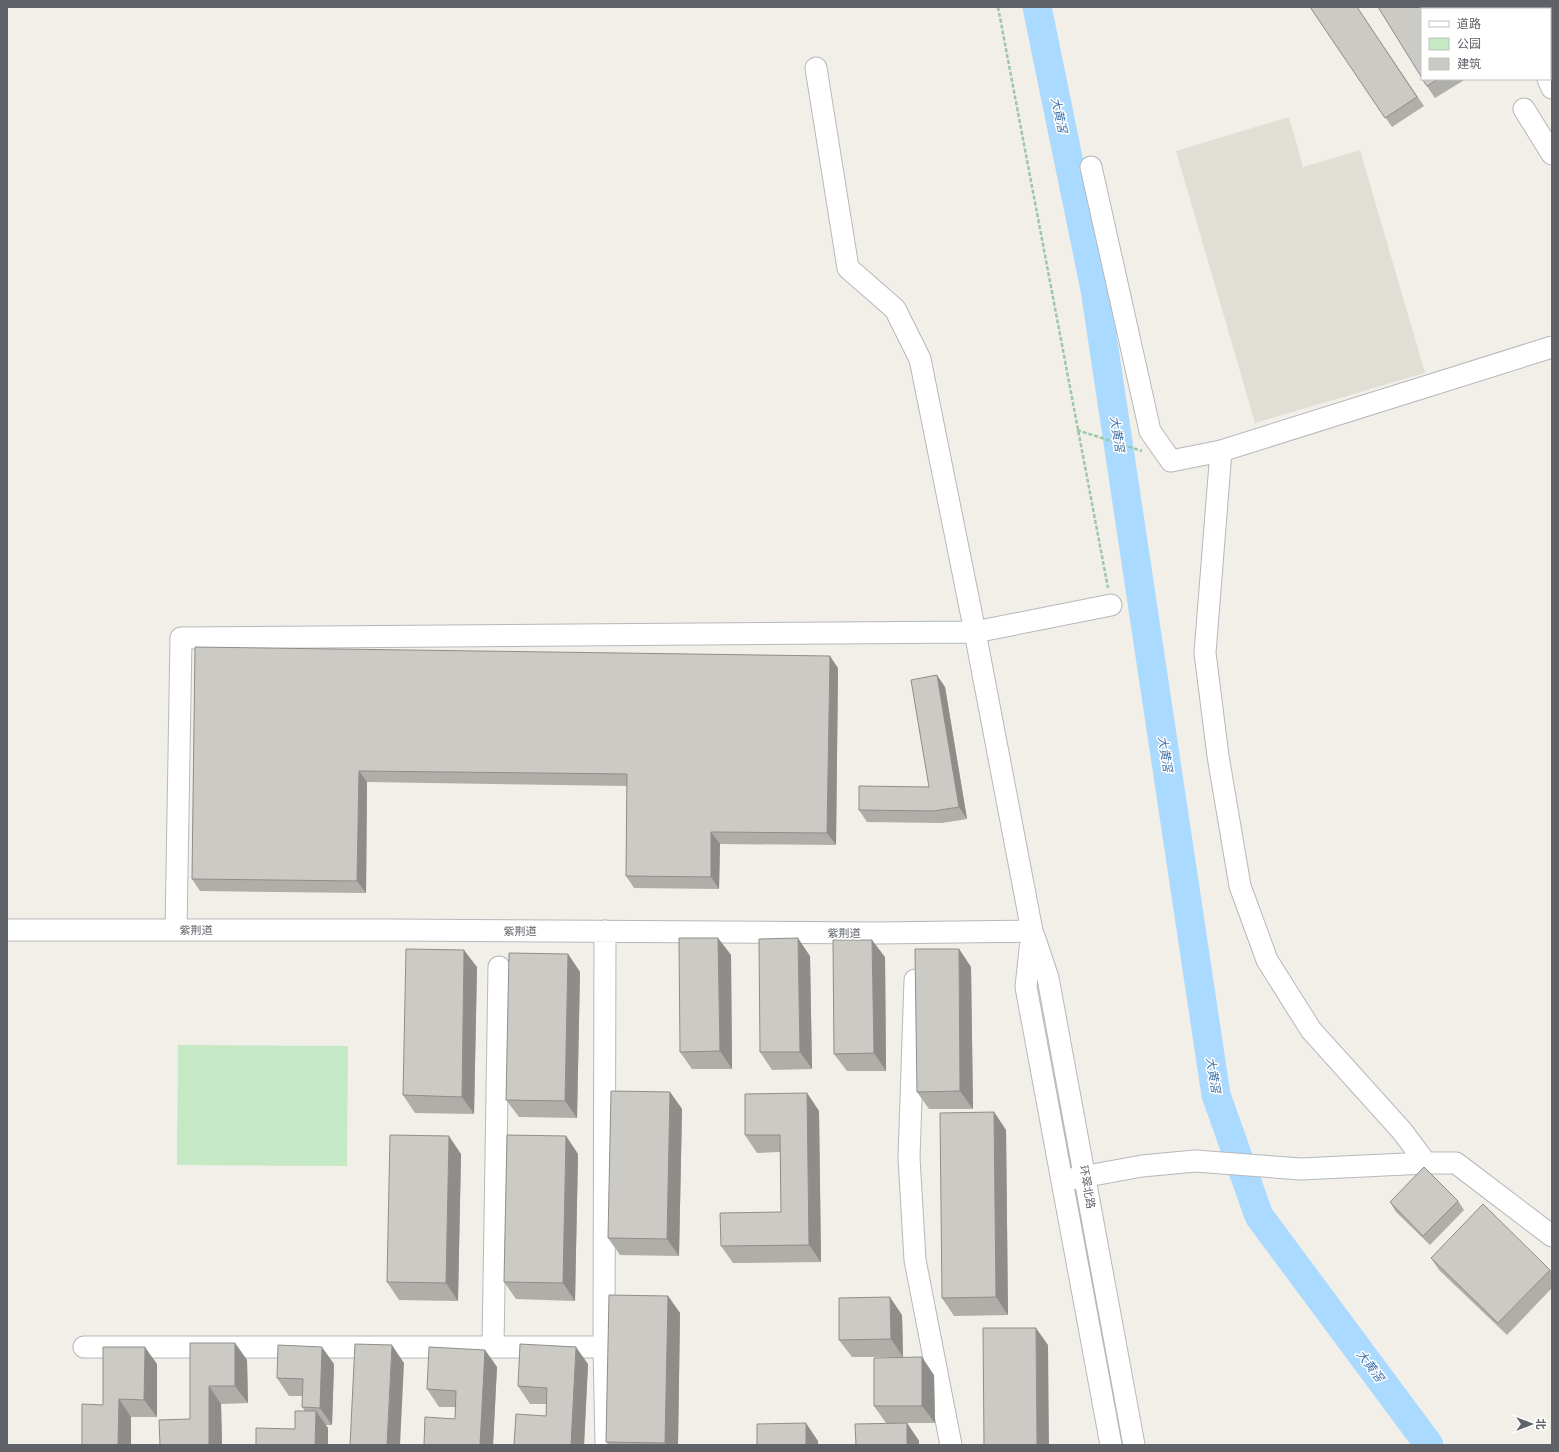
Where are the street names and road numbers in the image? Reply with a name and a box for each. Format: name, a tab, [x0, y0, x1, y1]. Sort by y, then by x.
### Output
street label: 紫荆道	[180, 924, 213, 937]
street label: 紫荆道	[504, 925, 537, 938]
street label: 紫荆道	[828, 927, 861, 940]
street label: 环翠北路	[1077, 1164, 1097, 1210]

